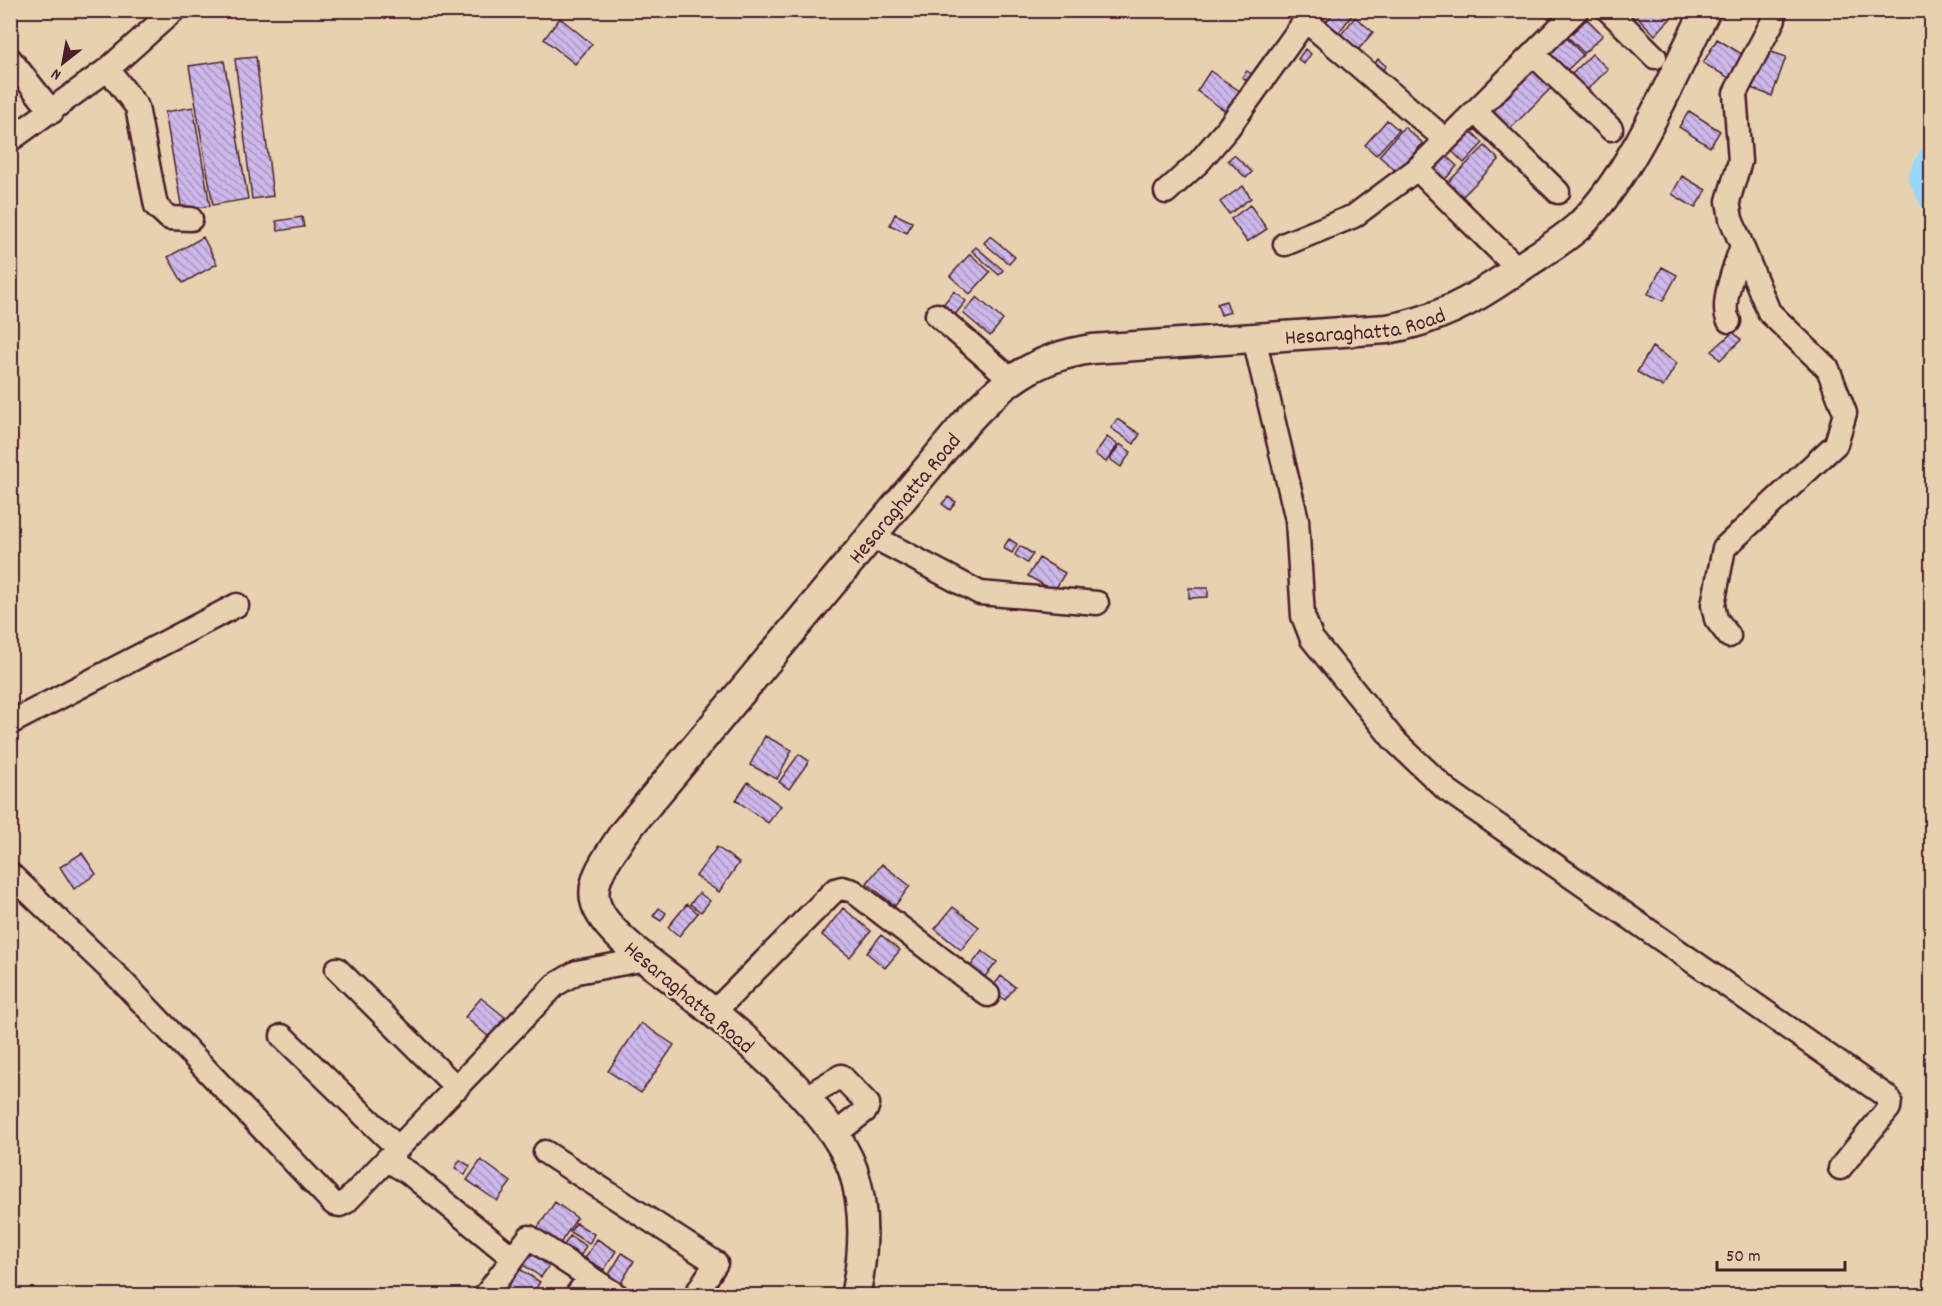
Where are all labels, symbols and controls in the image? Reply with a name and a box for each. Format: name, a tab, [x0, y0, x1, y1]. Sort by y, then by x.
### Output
north arrow	[33, 33, 93, 93]
text: N	[47, 62, 66, 86]
street label: Hesaraghatta Road	[1284, 301, 1451, 355]
street label: Hesaraghatta Road	[842, 428, 970, 572]
street label: Hesaraghatta Road	[616, 935, 760, 1063]
scale bar	[1717, 1234, 1844, 1272]
text: 50 m	[1726, 1245, 1761, 1270]

